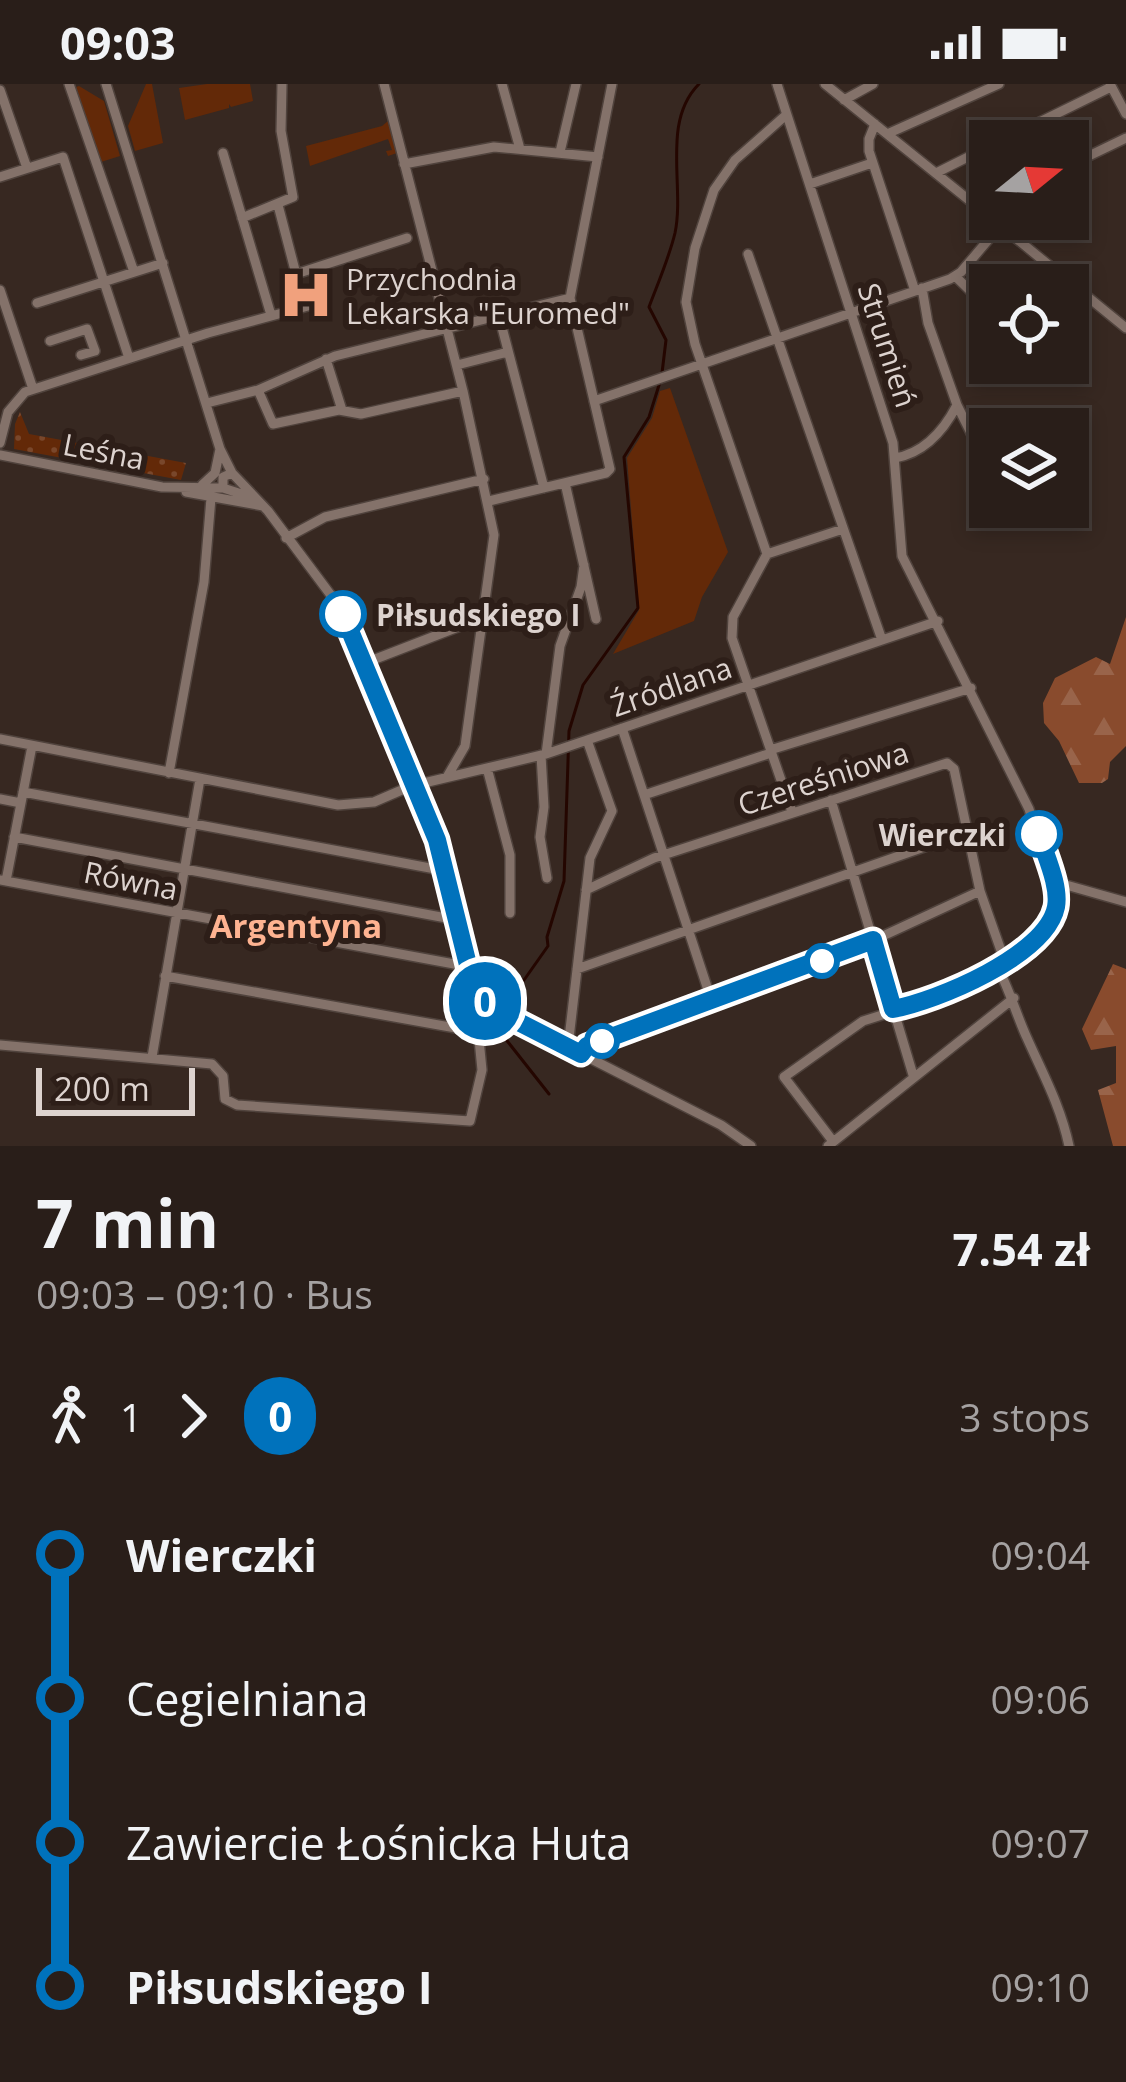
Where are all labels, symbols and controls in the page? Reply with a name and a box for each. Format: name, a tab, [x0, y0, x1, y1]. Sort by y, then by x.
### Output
text: 09:03	[60, 12, 176, 73]
north arrow	[969, 120, 1089, 240]
map controls	[969, 120, 1089, 528]
place label: Przychodnia Lekarska "Euromed"	[346, 258, 630, 333]
button: locate	[969, 264, 1089, 384]
hospital icon: Przychodnia Lekarska "Euromed"	[277, 266, 335, 324]
street label: Strumień	[849, 278, 927, 412]
button: layers	[969, 408, 1089, 528]
street label: Leśna	[60, 423, 148, 479]
marker: Piłsudskiego I	[321, 592, 365, 636]
place label: Piłsudskiego I	[376, 594, 580, 635]
street label: Źródlana	[605, 646, 737, 726]
street label: Czereśniowa	[732, 731, 914, 825]
marker: Wierczki	[1017, 812, 1061, 856]
place label: Wierczki	[879, 814, 1006, 855]
street label: Równa	[81, 851, 181, 909]
district label: Argentyna	[210, 903, 382, 948]
unlabelled marker	[806, 945, 838, 977]
line badge: 0	[446, 962, 524, 1040]
text: 0	[473, 972, 497, 1029]
unlabelled marker	[586, 1025, 618, 1057]
scale bar	[36, 1062, 195, 1115]
text: 200 m	[54, 1066, 150, 1111]
text: 7 min	[36, 1177, 219, 1267]
text: 7.54 zł	[953, 1218, 1090, 1279]
text: 09:03 – 09:10 · Bus	[36, 1267, 373, 1320]
icon: walk	[36, 1383, 102, 1449]
icon: forward	[160, 1383, 226, 1449]
text: 0	[268, 1387, 292, 1444]
text: 1	[120, 1390, 142, 1443]
text: 3 stops	[959, 1390, 1090, 1443]
text: Wierczki	[126, 1524, 317, 1585]
text: 09:04	[991, 1528, 1090, 1581]
text: Cegielniana	[126, 1668, 369, 1729]
text: 09:06	[991, 1672, 1090, 1725]
text: Zawiercie Łośnicka Huta	[126, 1812, 631, 1873]
text: 09:07	[991, 1816, 1090, 1869]
text: Piłsudskiego I	[126, 1956, 433, 2017]
text: 09:10	[991, 1960, 1090, 2013]

